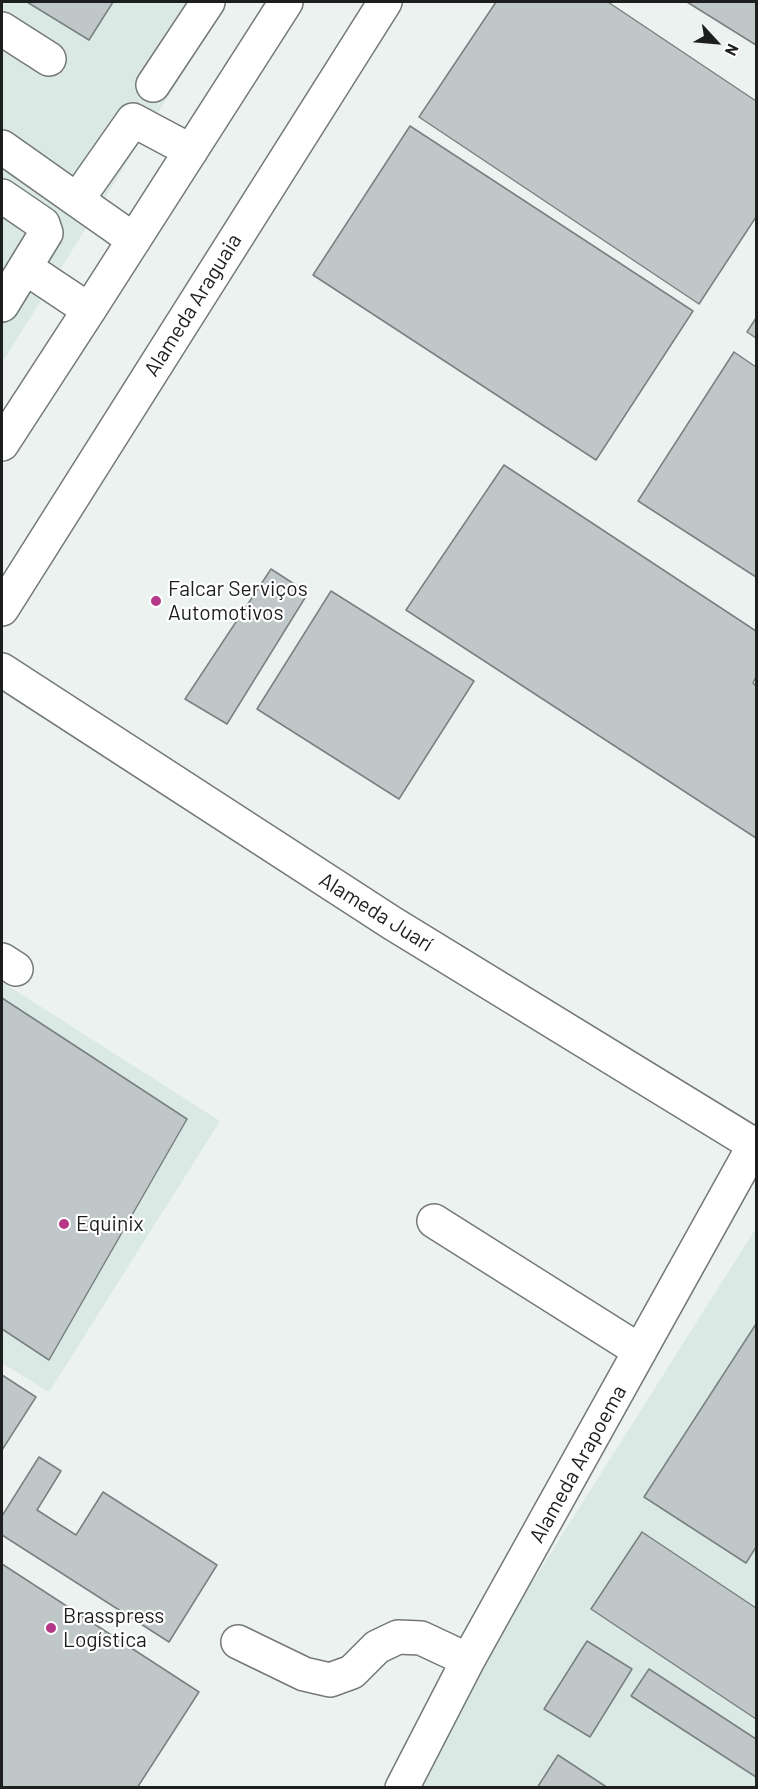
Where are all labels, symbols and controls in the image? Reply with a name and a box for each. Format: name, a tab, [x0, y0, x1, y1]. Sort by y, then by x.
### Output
north arrow	[686, 12, 746, 72]
text: N	[722, 41, 744, 59]
street label: Alameda Araguaia	[139, 229, 247, 381]
place label: Falcar Serviços Automotivos	[168, 576, 308, 626]
marker: Falcar Serviços Automotivos	[149, 594, 163, 608]
street label: Alameda Juarí	[314, 867, 438, 957]
place label: Equinix	[76, 1211, 144, 1237]
marker: Equinix	[57, 1217, 71, 1231]
street label: Alameda Arapoema	[524, 1381, 632, 1547]
place label: Brasspress Logística	[63, 1603, 164, 1653]
marker: Brasspress Logística	[44, 1621, 58, 1635]

